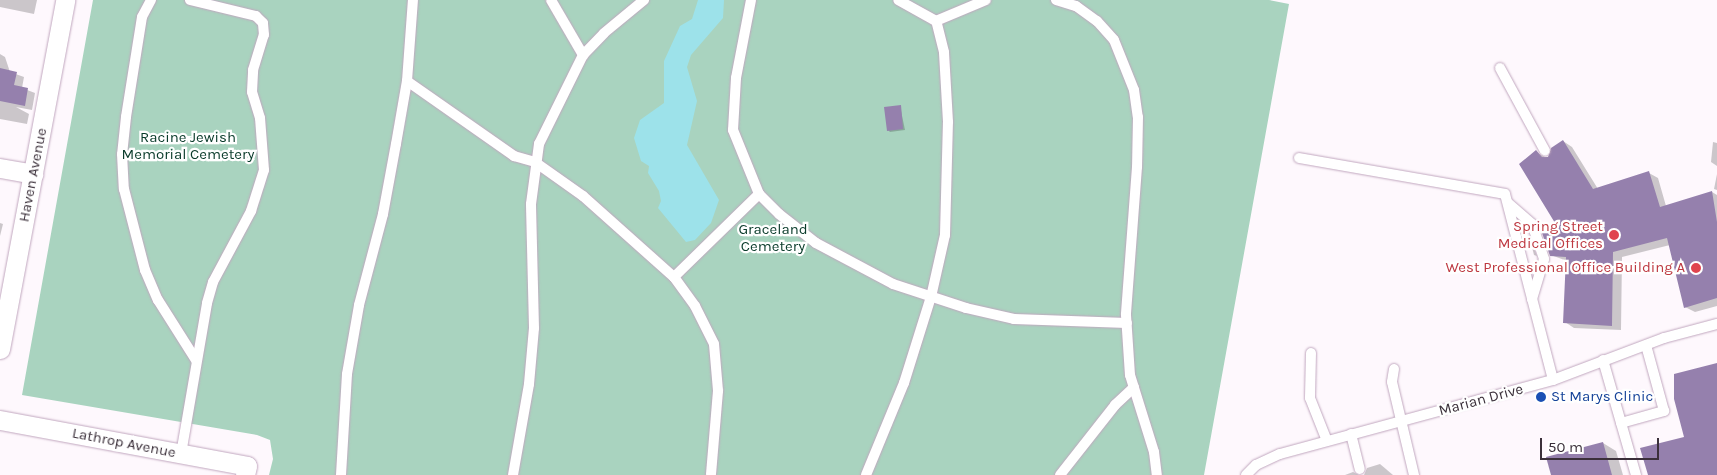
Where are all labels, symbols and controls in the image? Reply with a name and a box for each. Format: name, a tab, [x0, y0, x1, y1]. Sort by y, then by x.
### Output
street label: Haven Avenue	[15, 126, 51, 224]
park label: Racine Jewish Memorial Cemetery	[122, 128, 254, 163]
place label: Spring Street Medical Offices	[1498, 217, 1603, 252]
park label: Graceland Cemetery	[738, 220, 808, 255]
marker: Spring Street Medical Offices	[1607, 228, 1621, 242]
place label: West Professional Office Building A	[1445, 259, 1685, 277]
marker: West Professional Office Building A	[1689, 261, 1703, 275]
street label: Marian Drive	[1437, 380, 1525, 420]
place label: St Marys Clinic	[1551, 388, 1653, 406]
marker: St Marys Clinic	[1535, 391, 1547, 403]
street label: Lathrop Avenue	[71, 424, 177, 462]
scale bar	[1542, 428, 1661, 460]
text: 50 m	[1548, 438, 1583, 456]

